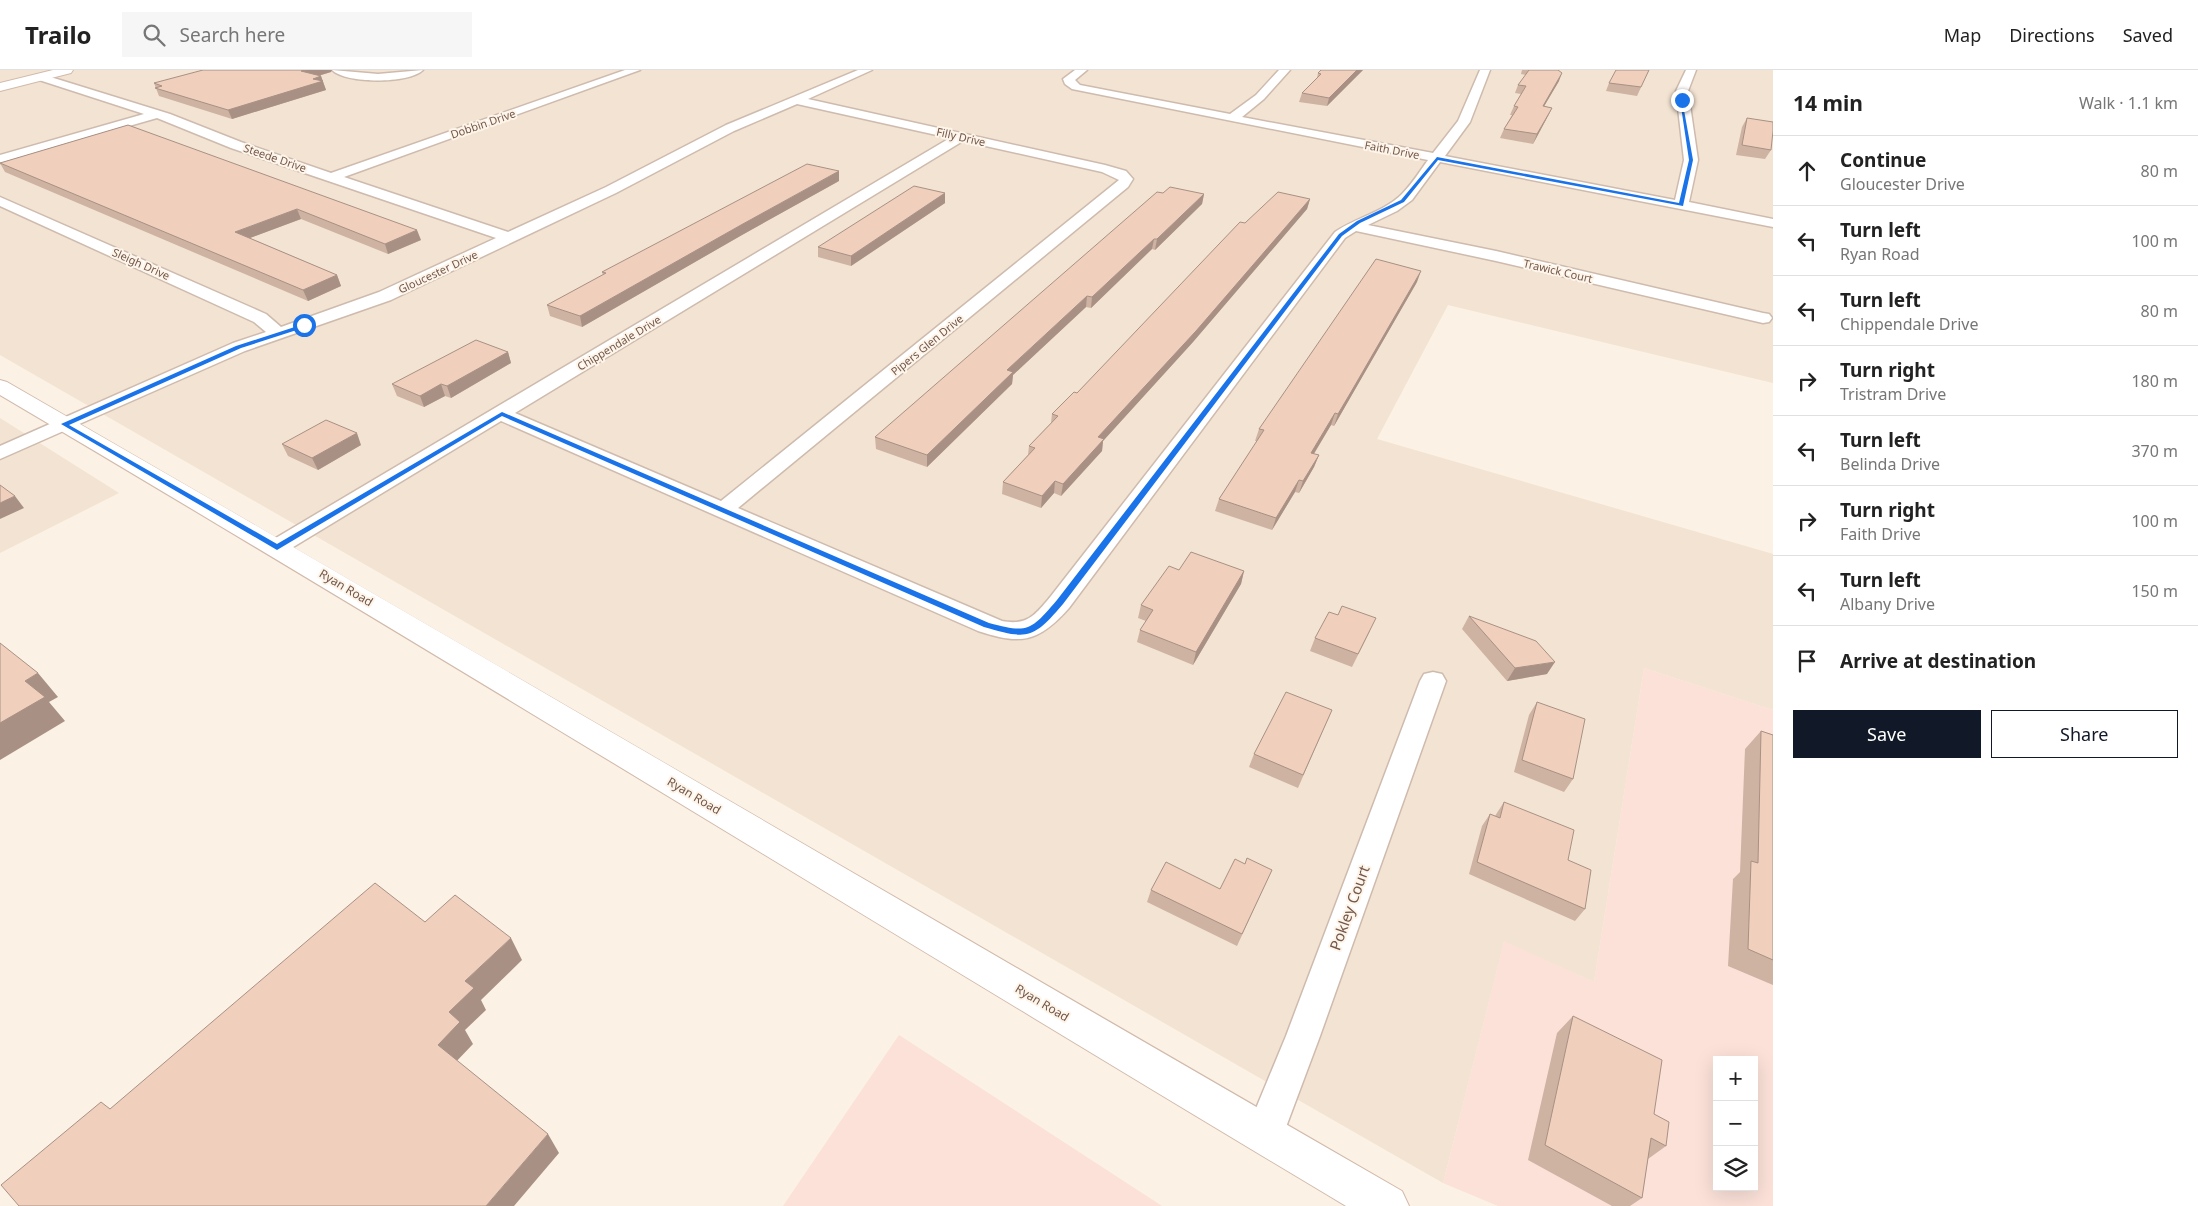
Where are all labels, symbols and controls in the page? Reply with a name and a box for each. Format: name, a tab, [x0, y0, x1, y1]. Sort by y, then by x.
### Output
search box	[122, 12, 472, 57]
text: Trailo	[25, 18, 92, 51]
icon: search	[140, 21, 168, 49]
text: Search here	[180, 22, 285, 48]
text: Map	[1944, 23, 1981, 47]
text: Directions	[2009, 23, 2095, 47]
text: Saved	[2123, 23, 2173, 47]
route end	[1671, 89, 1694, 112]
text: 14 min	[1793, 89, 1863, 117]
text: Walk · 1.1 km	[2079, 92, 2178, 114]
street label: Dobbin Drive	[448, 105, 517, 142]
street label: Filly Drive	[935, 124, 987, 149]
street label: Faith Drive	[1363, 137, 1421, 162]
street label: Steede Drive	[242, 140, 309, 175]
text: Continue	[1840, 147, 1926, 173]
icon: ahead	[1793, 157, 1821, 185]
text: 80 m	[2141, 160, 2178, 182]
text: Gloucester Drive	[1840, 173, 1965, 195]
text: Turn left	[1840, 217, 1921, 243]
icon: left	[1793, 227, 1821, 255]
text: 100 m	[2131, 230, 2178, 252]
text: Ryan Road	[1840, 243, 1920, 265]
street label: Sleigh Drive	[110, 244, 172, 283]
street label: Gloucester Drive	[396, 247, 480, 296]
street label: Trawick Court	[1522, 255, 1594, 286]
text: Turn left	[1840, 287, 1921, 313]
icon: left	[1793, 297, 1821, 325]
text: 80 m	[2141, 300, 2178, 322]
street label: Pipers Glen Drive	[887, 311, 966, 378]
street label: Chippendale Drive	[574, 312, 663, 374]
text: Chippendale Drive	[1840, 313, 1978, 335]
route start	[293, 314, 316, 337]
text: Turn right	[1840, 357, 1935, 383]
icon: right	[1793, 367, 1821, 395]
text: 180 m	[2131, 370, 2178, 392]
text: Tristram Drive	[1840, 383, 1946, 405]
text: Turn left	[1840, 427, 1921, 453]
icon: left	[1793, 437, 1821, 465]
text: 370 m	[2131, 440, 2178, 462]
text: Belinda Drive	[1840, 453, 1940, 475]
text: Turn right	[1840, 497, 1935, 523]
icon: right	[1793, 507, 1821, 535]
text: 100 m	[2131, 510, 2178, 532]
text: Faith Drive	[1840, 523, 1921, 545]
street label: Ryan Road	[316, 565, 376, 610]
text: Turn left	[1840, 567, 1921, 593]
icon: left	[1793, 577, 1821, 605]
text: 150 m	[2131, 580, 2178, 602]
text: Albany Drive	[1840, 593, 1935, 615]
icon: arrive	[1793, 647, 1821, 675]
text: Arrive at destination	[1840, 648, 2036, 674]
button: Save	[1793, 710, 1981, 758]
button: Share	[1991, 710, 2178, 758]
street label: Ryan Road	[664, 773, 724, 818]
street label: Pokley Court	[1324, 862, 1374, 953]
street label: Ryan Road	[1012, 980, 1072, 1025]
map controls	[1713, 1056, 1758, 1191]
button: +	[1713, 1056, 1758, 1101]
button: −	[1713, 1101, 1758, 1146]
button: layers	[1713, 1146, 1758, 1191]

